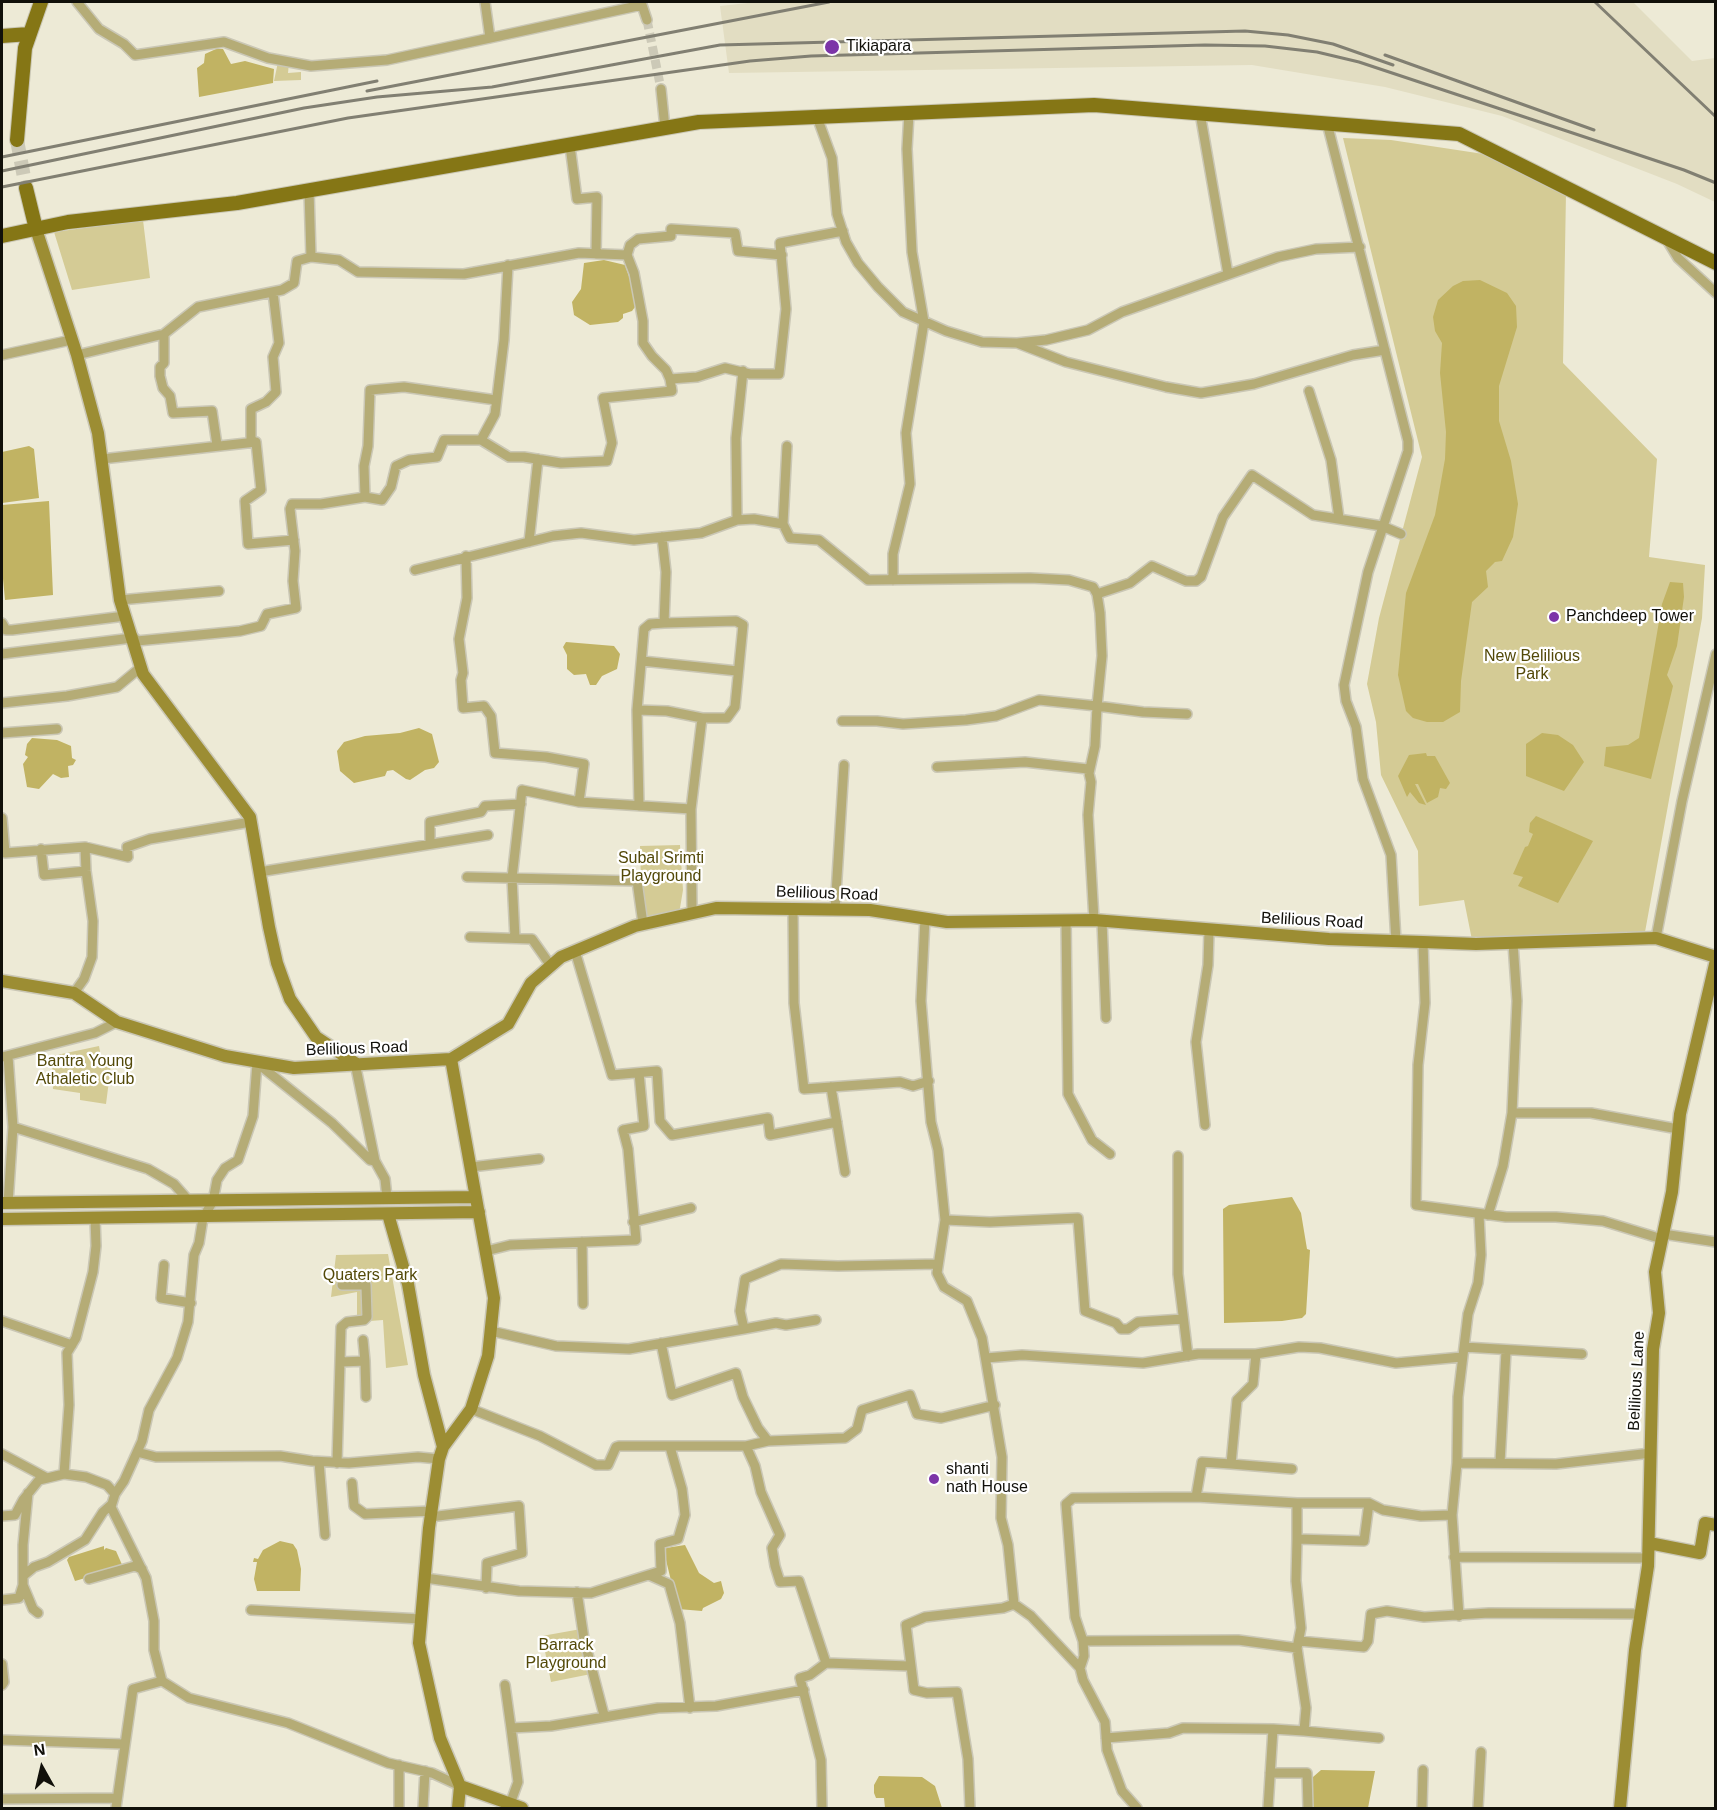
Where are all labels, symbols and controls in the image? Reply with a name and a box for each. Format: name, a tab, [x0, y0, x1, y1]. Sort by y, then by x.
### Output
place label: Tikiapara	[846, 37, 911, 57]
marker: Tikiapara	[823, 38, 841, 56]
place label: Panchdeep Tower	[1566, 607, 1694, 627]
marker: Panchdeep Tower	[1547, 610, 1561, 624]
park label: New Belilious Park	[1484, 647, 1580, 685]
park label: Subal Srimti Playground	[618, 849, 704, 887]
street label: Belilious Road	[776, 883, 878, 905]
street label: Belilious Road	[1260, 909, 1364, 933]
street label: Belilious Road	[306, 1038, 408, 1060]
park label: Bantra Young Athaletic Club	[36, 1052, 134, 1090]
park label: Quaters Park	[323, 1266, 417, 1286]
street label: Belilious Lane	[1625, 1331, 1649, 1431]
place label: shanti nath House	[946, 1460, 1028, 1498]
marker: shanti nath House	[927, 1472, 941, 1486]
park label: Barrack Playground	[526, 1636, 606, 1674]
north arrow	[12, 1738, 72, 1798]
text: N	[33, 1740, 46, 1759]

